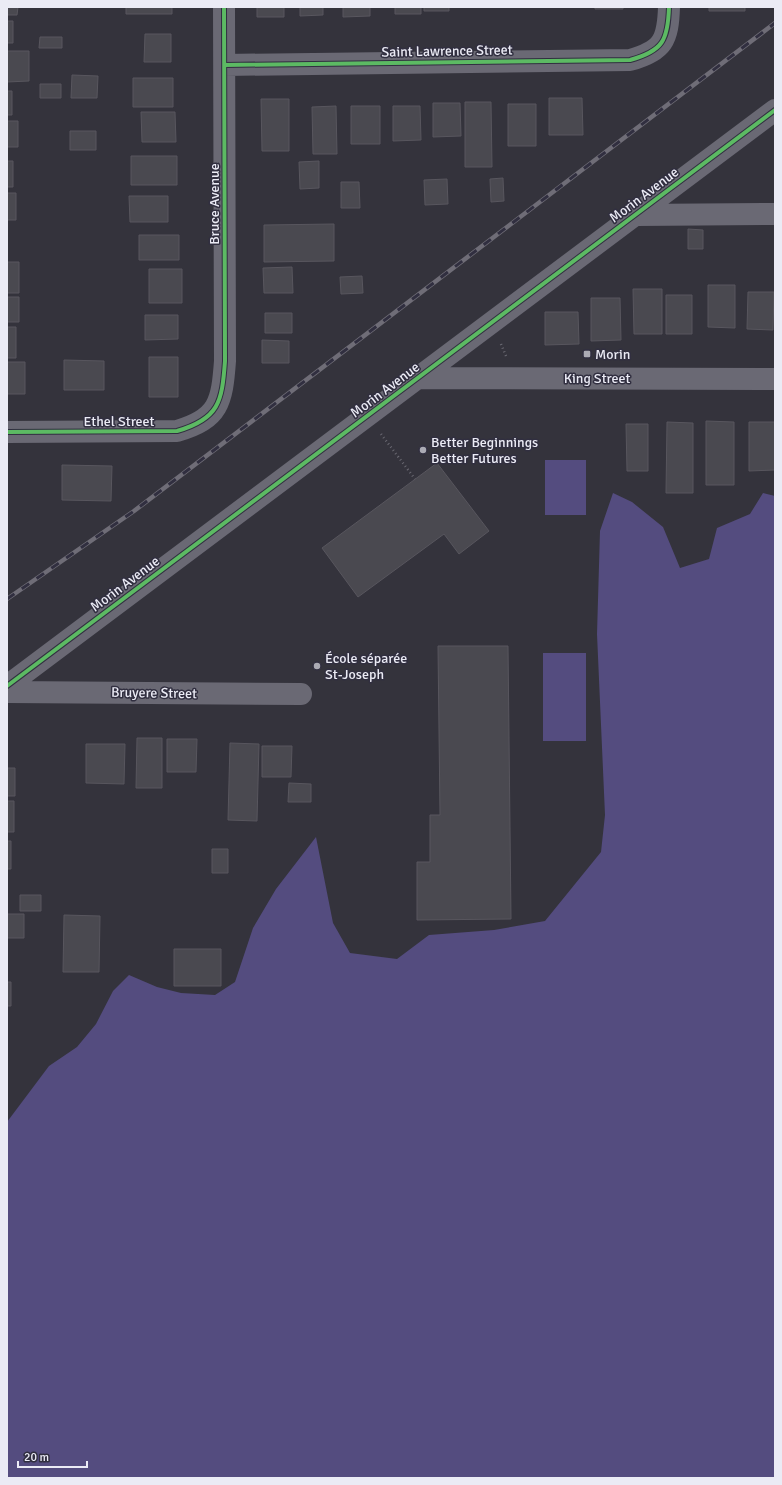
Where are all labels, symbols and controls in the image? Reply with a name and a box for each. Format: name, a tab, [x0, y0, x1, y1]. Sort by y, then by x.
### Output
street label: Saint Lawrence Street	[381, 41, 513, 61]
street label: Bruce Avenue	[206, 163, 223, 245]
street label: Morin Avenue	[606, 163, 682, 227]
place label: Morin	[595, 346, 630, 363]
marker: Morin	[582, 349, 592, 359]
street label: Morin Avenue	[347, 358, 423, 422]
street label: King Street	[564, 370, 630, 387]
street label: Ethel Street	[84, 413, 155, 430]
place label: Better Beginnings Better Futures	[431, 434, 538, 467]
marker: Better Beginnings Better Futures	[418, 445, 428, 455]
street label: Morin Avenue	[87, 552, 163, 616]
place label: École séparée St-Joseph	[325, 650, 407, 683]
marker: École séparée St-Joseph	[312, 661, 322, 671]
street label: Bruyere Street	[111, 684, 197, 702]
scale bar	[18, 1443, 87, 1469]
text: 20 m	[24, 1450, 49, 1465]

